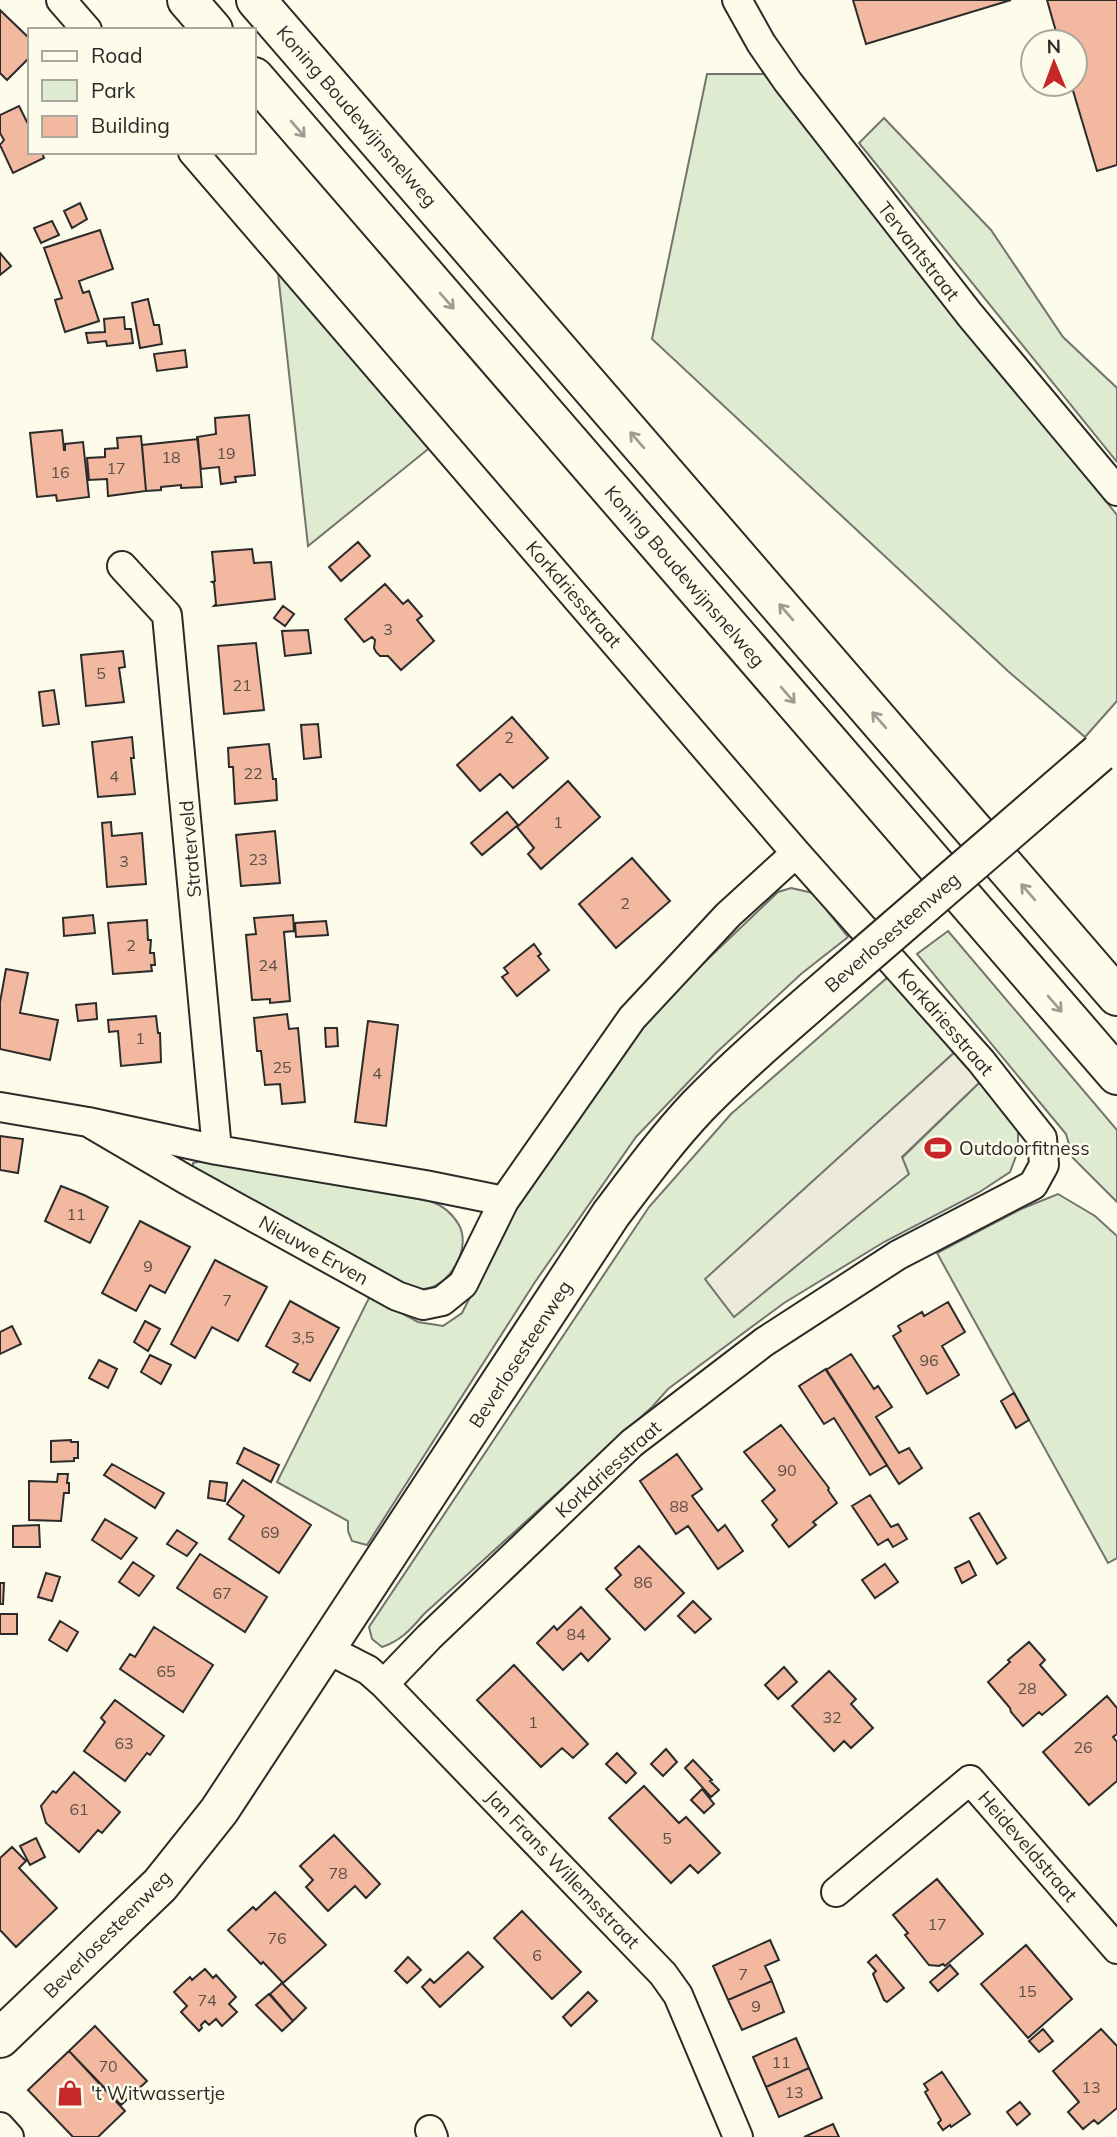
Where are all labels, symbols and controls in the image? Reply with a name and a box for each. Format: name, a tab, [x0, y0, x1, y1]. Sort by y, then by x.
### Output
street label: Koning Boudewijnsnelweg	[272, 20, 442, 212]
legend	[28, 28, 256, 154]
north arrow	[1019, 28, 1089, 98]
text: N	[1046, 34, 1061, 58]
text: Road	[91, 42, 142, 68]
text: Park	[91, 77, 135, 103]
text: Building	[91, 112, 170, 138]
one-way arrow	[290, 119, 306, 137]
street label: Tervantstraat	[873, 197, 965, 306]
one-way arrow	[439, 292, 455, 310]
one-way arrow	[629, 431, 645, 449]
house number: 19	[216, 443, 236, 463]
house number: 18	[161, 447, 181, 467]
house number: 17	[106, 458, 126, 478]
house number: 16	[50, 462, 70, 482]
street label: Koning Boudewijnsnelweg	[600, 480, 770, 672]
street label: Korkdriesstraat	[521, 536, 627, 653]
one-way arrow	[778, 603, 794, 621]
house number: 3	[383, 619, 393, 639]
house number: 5	[96, 663, 106, 683]
house number: 21	[232, 675, 252, 695]
one-way arrow	[780, 686, 796, 704]
one-way arrow	[871, 711, 887, 729]
house number: 2	[504, 727, 514, 747]
house number: 22	[243, 763, 263, 783]
house number: 4	[109, 766, 119, 786]
street label: Straterveld	[174, 800, 206, 898]
house number: 1	[553, 812, 563, 832]
house number: 23	[248, 849, 268, 869]
house number: 3	[119, 851, 129, 871]
street label: Beverlosesteenweg	[820, 867, 964, 997]
one-way arrow	[1020, 883, 1036, 901]
house number: 2	[620, 893, 630, 913]
house number: 2	[126, 935, 136, 955]
house number: 24	[258, 955, 278, 975]
street label: Korkdriesstraat	[893, 964, 999, 1081]
one-way arrow	[1047, 995, 1063, 1013]
house number: 1	[135, 1028, 145, 1048]
house number: 25	[272, 1057, 292, 1077]
house number: 4	[372, 1063, 382, 1083]
sports icon: Outdoorfitness	[923, 1133, 953, 1163]
place label: Outdoorfitness	[959, 1136, 1090, 1160]
house number: 11	[66, 1204, 86, 1224]
street label: Nieuwe Erven	[255, 1210, 373, 1290]
house number: 9	[143, 1256, 153, 1276]
street label: Beverlosesteenweg	[463, 1276, 577, 1432]
house number: 7	[222, 1290, 232, 1310]
house number: 3,5	[292, 1327, 314, 1347]
house number: 96	[919, 1350, 939, 1370]
street label: Korkdriesstraat	[550, 1415, 666, 1523]
house number: 90	[777, 1460, 797, 1480]
house number: 88	[669, 1496, 689, 1516]
house number: 69	[260, 1522, 280, 1542]
house number: 86	[633, 1572, 653, 1592]
house number: 67	[212, 1583, 232, 1603]
house number: 84	[566, 1624, 586, 1644]
house number: 65	[156, 1661, 176, 1681]
house number: 28	[1017, 1678, 1037, 1698]
house number: 32	[822, 1707, 842, 1727]
house number: 1	[528, 1712, 538, 1732]
house number: 63	[114, 1733, 134, 1753]
house number: 26	[1073, 1737, 1093, 1757]
street label: Jan Frans Willemsstraat	[481, 1785, 645, 1954]
street label: Heideveldstraat	[973, 1785, 1083, 1907]
house number: 61	[69, 1799, 89, 1819]
house number: 5	[662, 1828, 672, 1848]
house number: 78	[328, 1863, 348, 1883]
street label: Beverlosesteenweg	[38, 1865, 176, 2003]
house number: 17	[927, 1914, 947, 1934]
house number: 76	[267, 1928, 287, 1948]
house number: 6	[532, 1945, 542, 1965]
house number: 7	[738, 1964, 748, 1984]
house number: 15	[1017, 1981, 1037, 2001]
house number: 74	[197, 1990, 217, 2010]
house number: 9	[751, 1996, 761, 2016]
house number: 11	[771, 2052, 791, 2072]
house number: 70	[98, 2056, 118, 2076]
house number: 13	[1081, 2077, 1101, 2097]
shop icon: 't Witwassertje	[55, 2078, 85, 2108]
place label: 't Witwassertje	[91, 2081, 225, 2105]
house number: 13	[784, 2082, 804, 2102]

